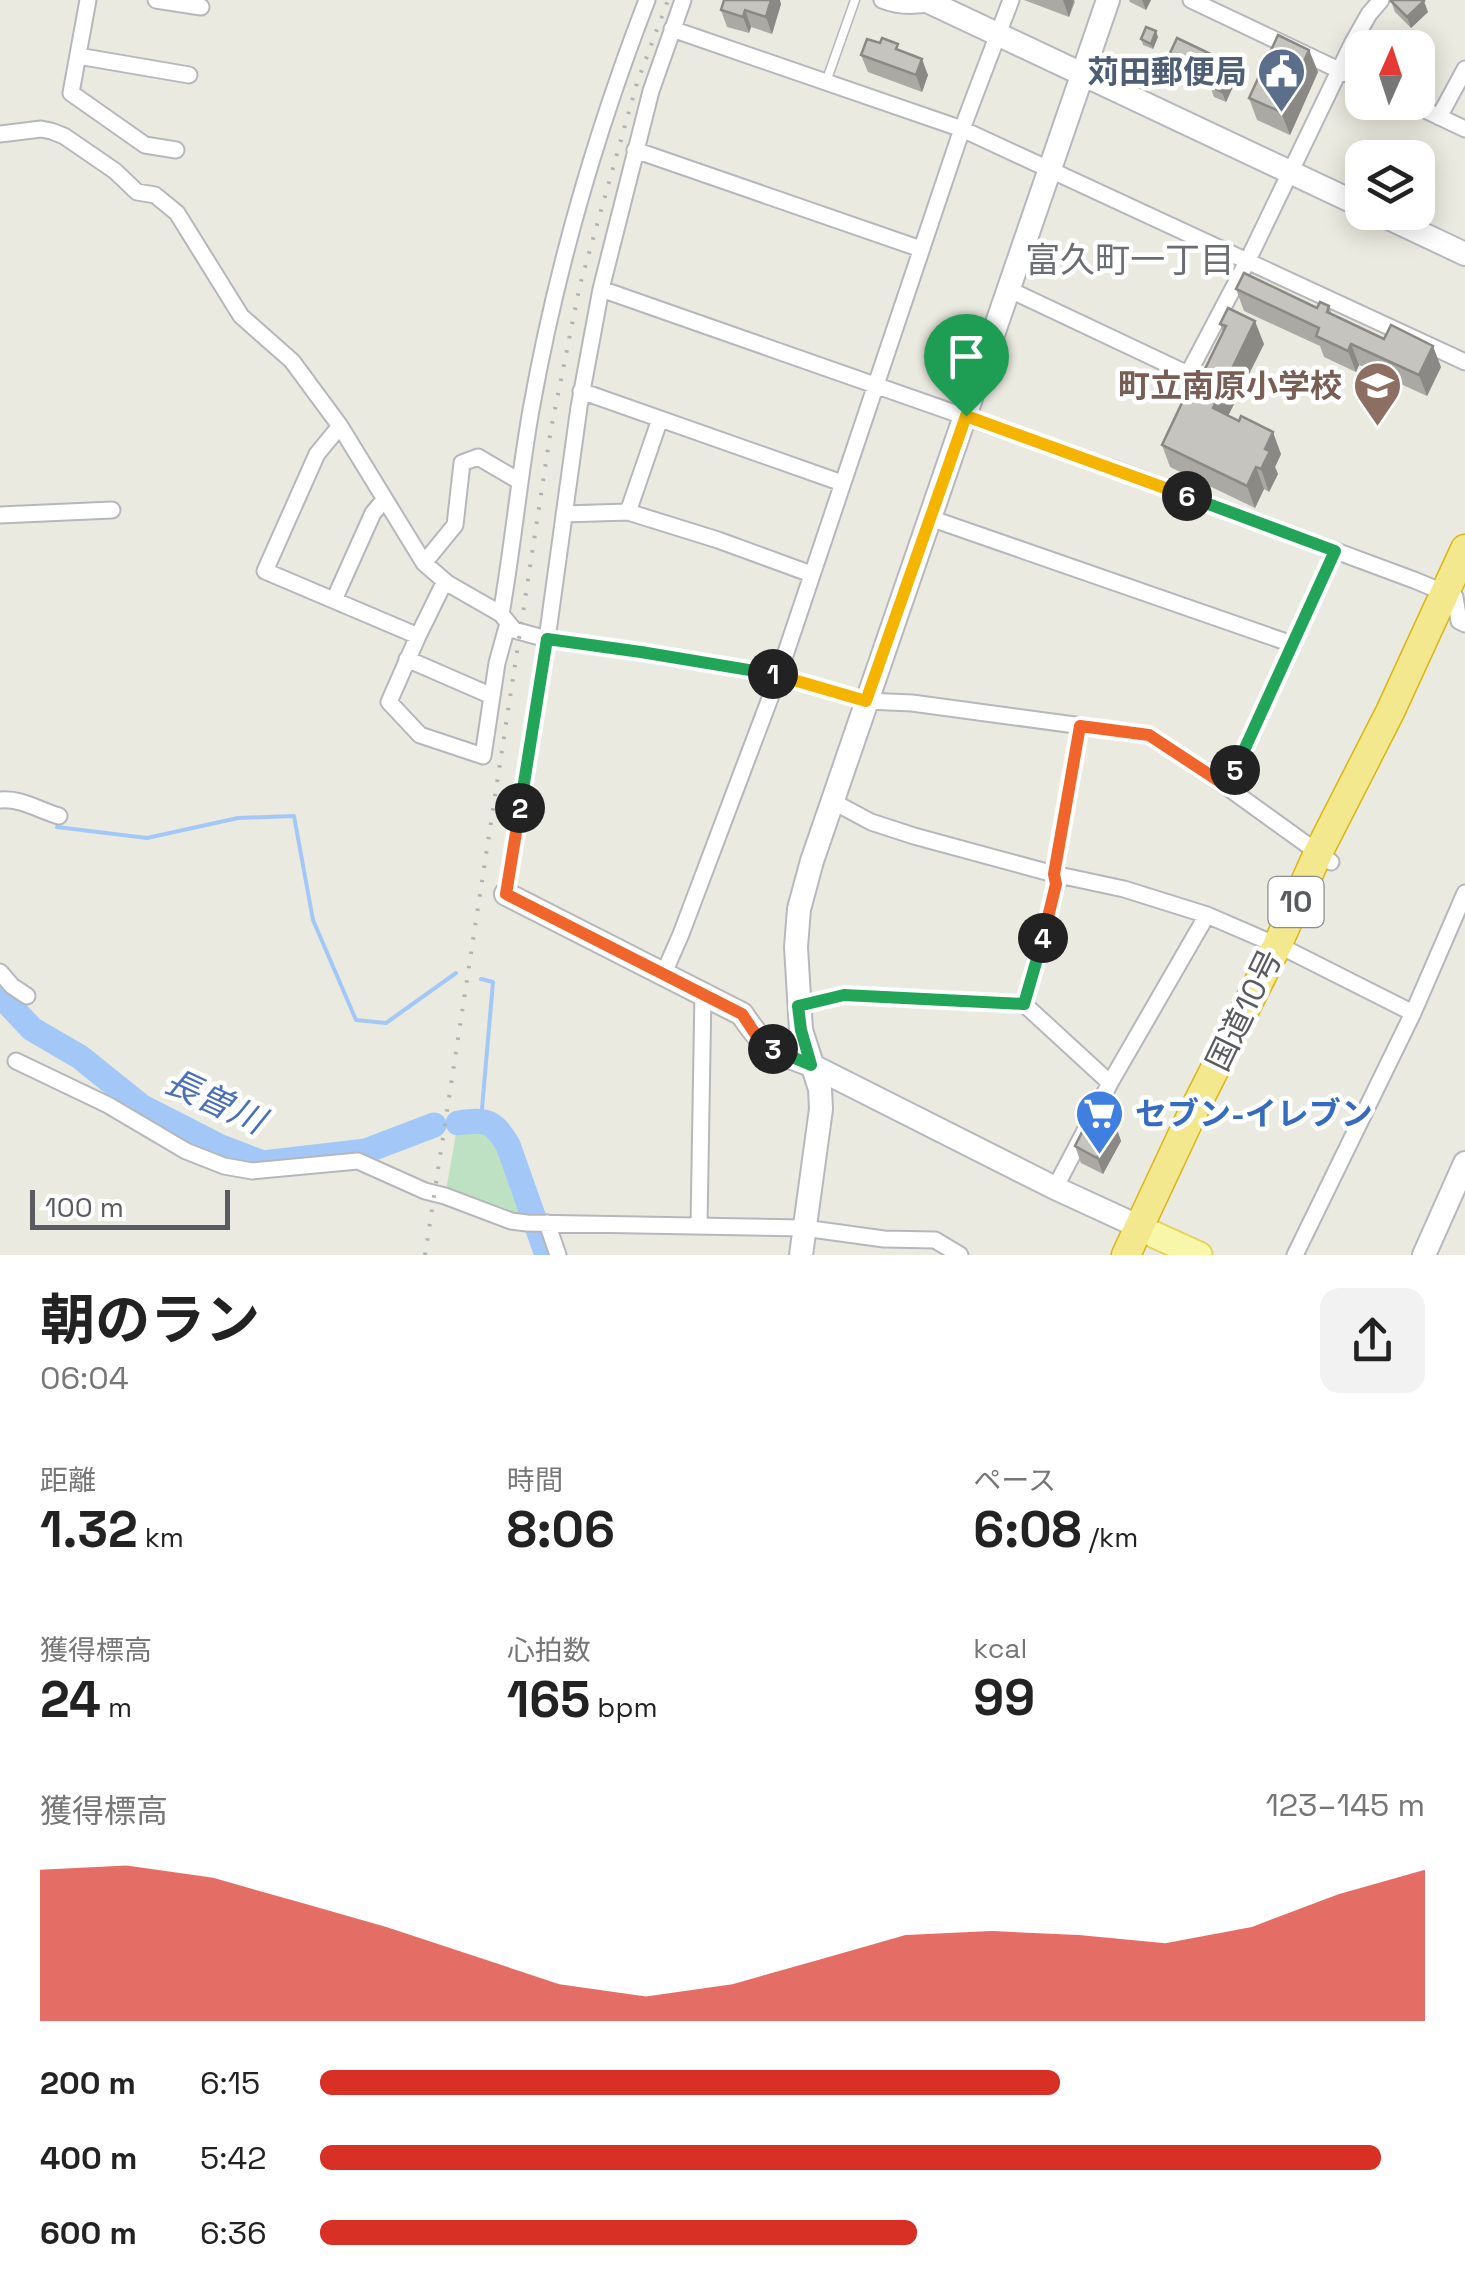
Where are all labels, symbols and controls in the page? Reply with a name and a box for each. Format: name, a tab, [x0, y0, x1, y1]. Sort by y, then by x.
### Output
north arrow	[1345, 30, 1435, 120]
map controls	[1345, 30, 1435, 230]
public building icon: 苅田郵便局	[1256, 46, 1308, 114]
place label: 苅田郵便局	[1087, 52, 1247, 92]
button: layers	[1345, 140, 1435, 230]
district label: 富久町一丁目	[1025, 238, 1235, 282]
pin	[924, 314, 1009, 417]
icon: arrive	[939, 329, 994, 384]
school or university icon: 町立南原小学校	[1351, 360, 1403, 428]
place label: 町立南原小学校	[1118, 366, 1342, 406]
pin: 6	[1162, 471, 1212, 521]
text: 6	[1178, 478, 1196, 514]
pin: 1	[748, 649, 798, 699]
text: 1	[767, 656, 779, 692]
pin: 5	[1210, 745, 1260, 795]
text: 5	[1227, 752, 1243, 788]
pin: 2	[495, 783, 545, 833]
text: 2	[512, 790, 528, 826]
road number: 10	[1268, 877, 1324, 927]
pin: 4	[1018, 913, 1068, 963]
text: 4	[1034, 920, 1052, 956]
street label: 国道10号	[1198, 943, 1290, 1077]
pin: 3	[748, 1024, 798, 1074]
text: 3	[764, 1031, 782, 1067]
water label: 長曽川	[158, 1059, 275, 1145]
supermarket icon: セブン-イレブン	[1074, 1088, 1126, 1156]
place label: セブン-イレブン	[1135, 1094, 1373, 1134]
scale bar	[30, 1185, 230, 1230]
text: 100 m	[45, 1189, 124, 1225]
text: 朝のラン	[40, 1285, 260, 1355]
button: share	[1320, 1288, 1425, 1393]
text: 06:04	[40, 1358, 129, 1398]
text: 距離	[40, 1462, 96, 1498]
text: 時間	[507, 1462, 563, 1498]
text: ペース	[973, 1462, 1056, 1498]
text: 1.32	[40, 1498, 138, 1562]
text: 8:06	[507, 1498, 615, 1562]
text: 6:08	[973, 1498, 1082, 1562]
text: km	[138, 1519, 184, 1555]
text: /km	[1082, 1519, 1138, 1555]
text: kcal	[973, 1630, 1027, 1666]
text: 獲得標高	[40, 1632, 152, 1668]
text: 心拍数	[507, 1632, 591, 1668]
text: 99	[973, 1666, 1035, 1730]
text: 24	[40, 1668, 101, 1732]
text: 165	[507, 1668, 590, 1732]
text: m	[101, 1689, 132, 1725]
text: bpm	[590, 1689, 658, 1725]
text: 123–145 m	[1265, 1785, 1425, 1825]
text: 獲得標高	[40, 1791, 168, 1831]
text: 200 m	[40, 2063, 136, 2103]
text: 6:15	[200, 2063, 260, 2103]
text: 400 m	[40, 2138, 137, 2178]
text: 5:42	[200, 2138, 267, 2178]
text: 600 m	[40, 2213, 137, 2253]
text: 6:36	[200, 2213, 267, 2253]

